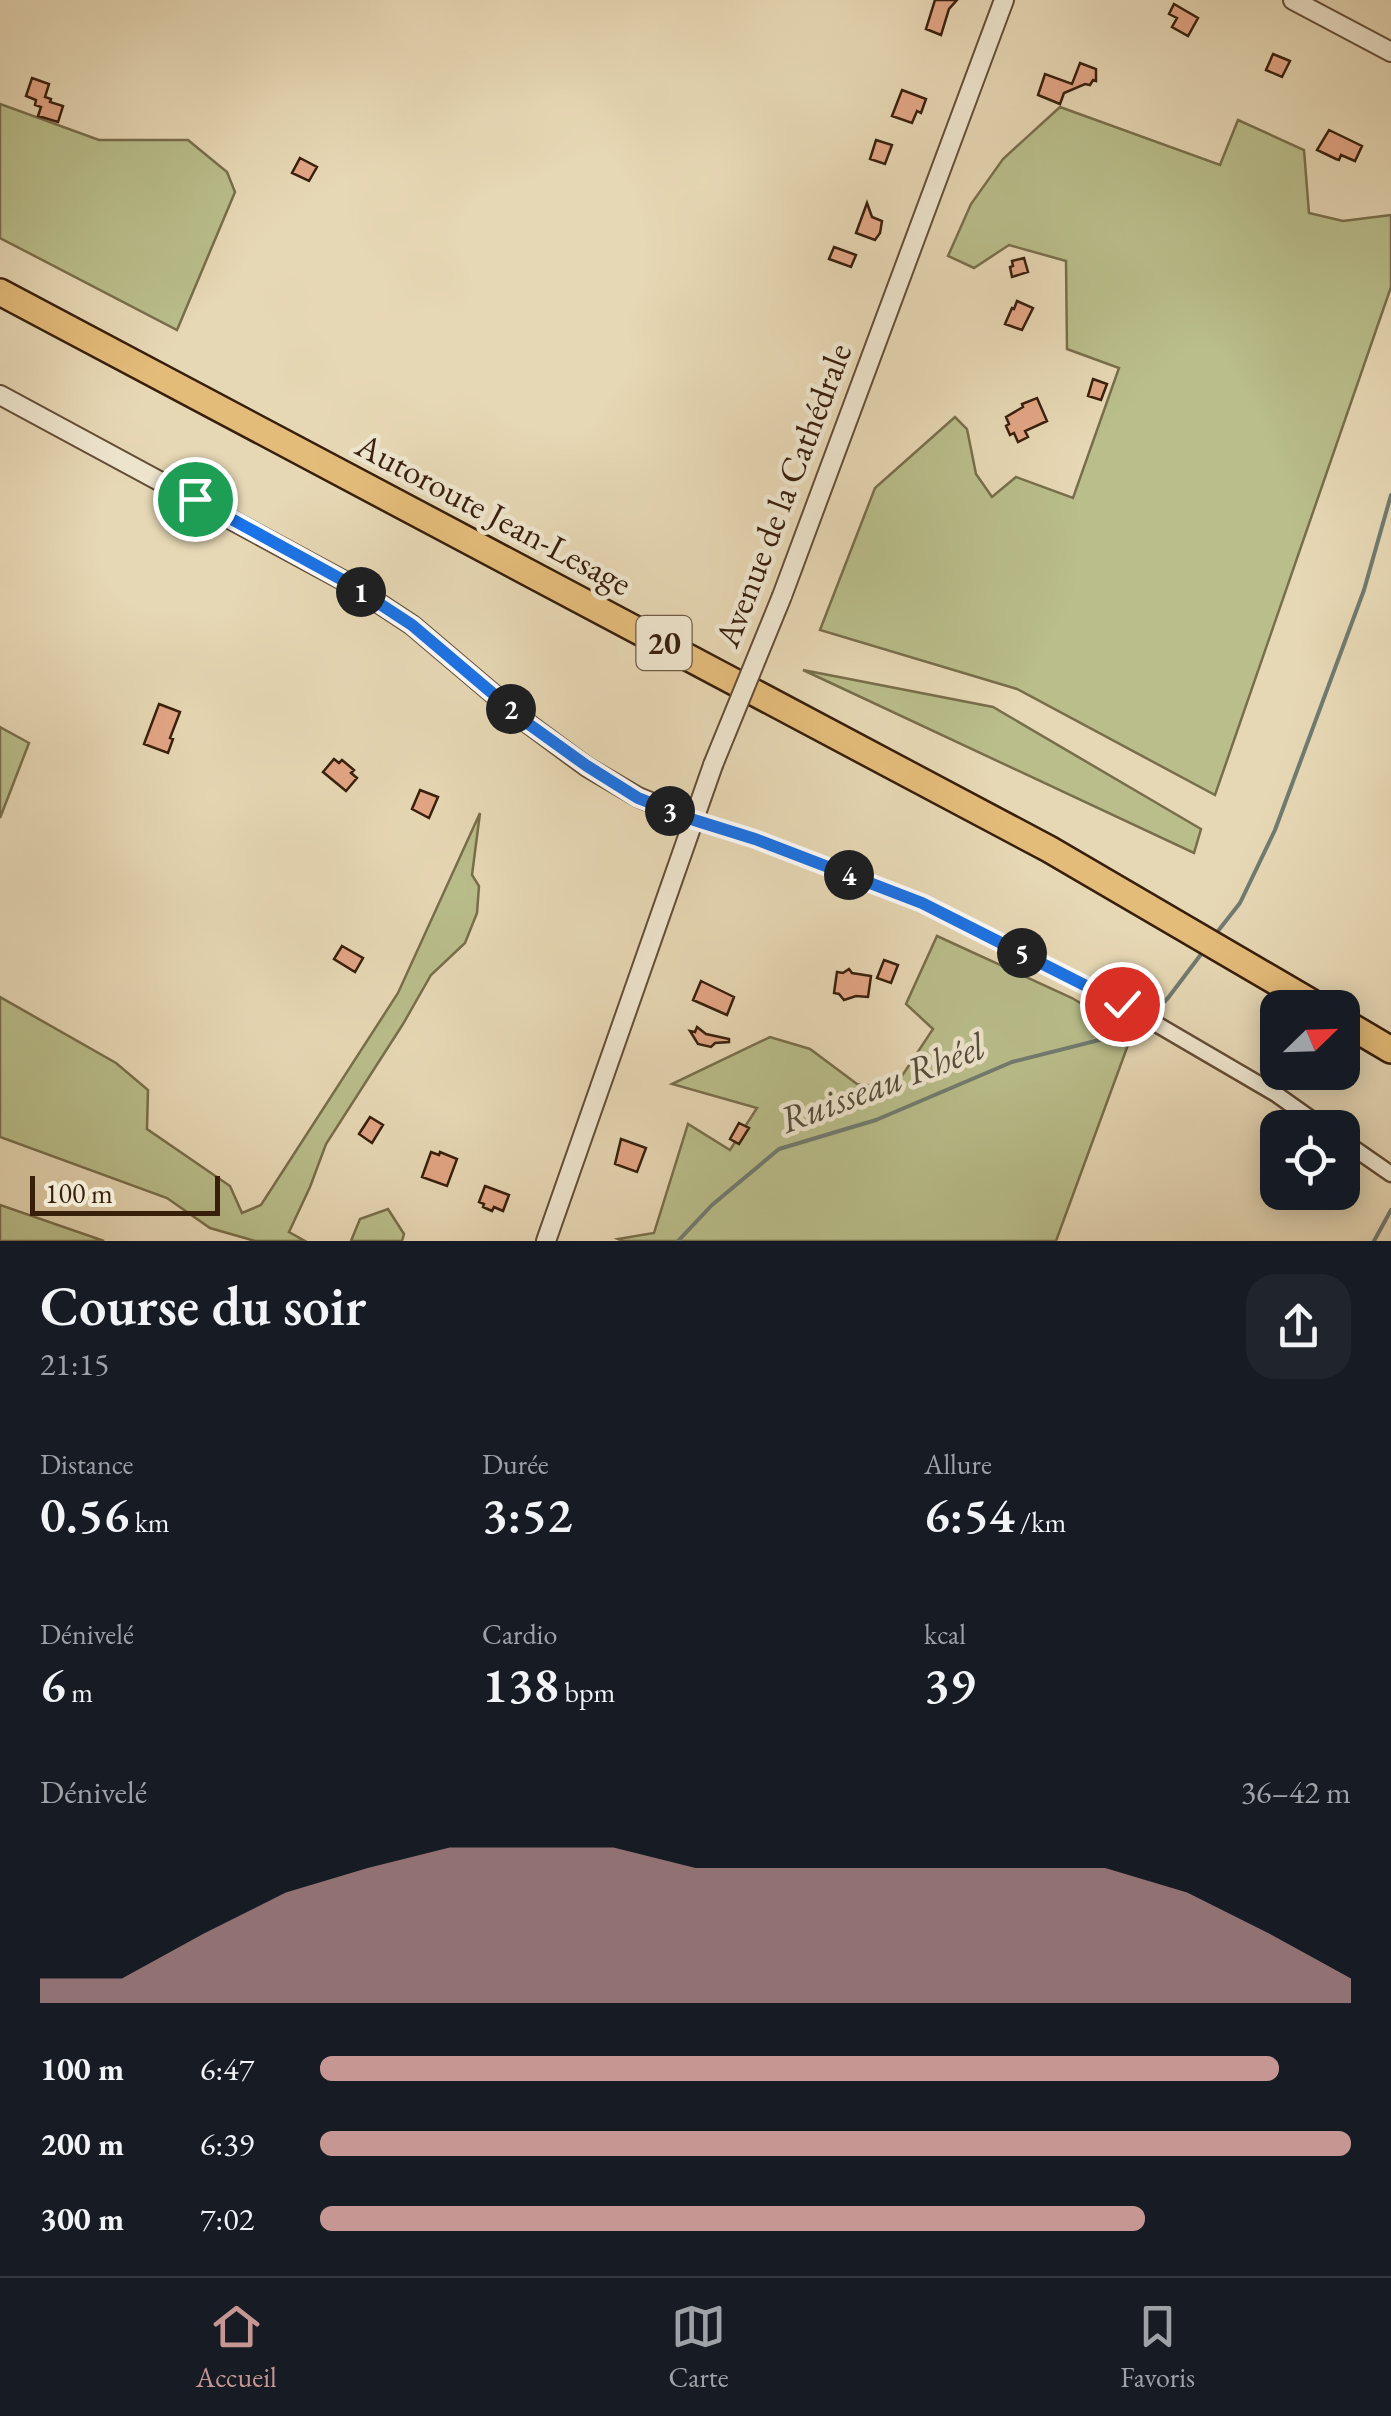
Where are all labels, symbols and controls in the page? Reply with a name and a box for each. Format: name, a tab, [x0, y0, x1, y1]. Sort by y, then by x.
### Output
street label: Avenue de la Cathédrale	[704, 337, 861, 654]
street label: Autoroute Jean-Lesage	[348, 421, 640, 605]
pin	[153, 457, 238, 542]
icon: arrive	[168, 472, 223, 527]
pin: 1	[336, 567, 386, 617]
text: 1	[354, 574, 368, 610]
road number: 20	[636, 616, 692, 670]
pin: 2	[486, 684, 536, 734]
text: 2	[504, 691, 518, 727]
pin: 3	[645, 786, 695, 836]
text: 3	[663, 793, 677, 829]
pin: 4	[824, 850, 874, 900]
text: 4	[842, 857, 856, 893]
pin: 5	[997, 928, 1047, 978]
text: 5	[1015, 935, 1029, 971]
pin	[1080, 962, 1165, 1047]
icon: check	[1095, 977, 1150, 1032]
north arrow	[1260, 990, 1360, 1090]
map controls	[1260, 990, 1360, 1210]
water label: Ruisseau Rhéel	[772, 1021, 993, 1144]
button: locate	[1260, 1110, 1360, 1210]
scale bar	[30, 1171, 220, 1216]
text: 100 m	[45, 1175, 113, 1211]
text: Course du soir	[40, 1270, 366, 1341]
button: share	[1246, 1274, 1351, 1379]
text: 21:15	[40, 1343, 109, 1385]
text: Distance	[40, 1446, 134, 1482]
text: Durée	[482, 1446, 549, 1482]
text: Allure	[924, 1446, 992, 1482]
text: 0.56	[40, 1482, 129, 1547]
text: 3:52	[482, 1482, 573, 1547]
text: 6:54	[924, 1482, 1015, 1547]
text: km	[129, 1504, 170, 1540]
text: /km	[1015, 1504, 1066, 1540]
text: Dénivelé	[40, 1616, 134, 1652]
text: Cardio	[482, 1616, 557, 1652]
text: kcal	[924, 1616, 966, 1652]
text: 6	[40, 1652, 66, 1717]
text: 138	[482, 1652, 559, 1717]
text: 39	[924, 1652, 975, 1717]
text: m	[66, 1674, 93, 1710]
text: bpm	[559, 1674, 615, 1710]
text: Dénivelé	[40, 1771, 147, 1813]
text: 36–42 m	[1241, 1771, 1351, 1813]
text: 100 m	[40, 2048, 124, 2090]
text: 6:47	[200, 2048, 254, 2090]
text: 200 m	[40, 2123, 124, 2165]
text: 6:39	[200, 2123, 254, 2165]
text: 300 m	[40, 2198, 124, 2240]
text: 7:02	[200, 2198, 254, 2240]
tab: Accueil	[196, 2299, 277, 2395]
tab: Carte	[668, 2299, 729, 2395]
tab: Favoris	[1120, 2299, 1195, 2395]

